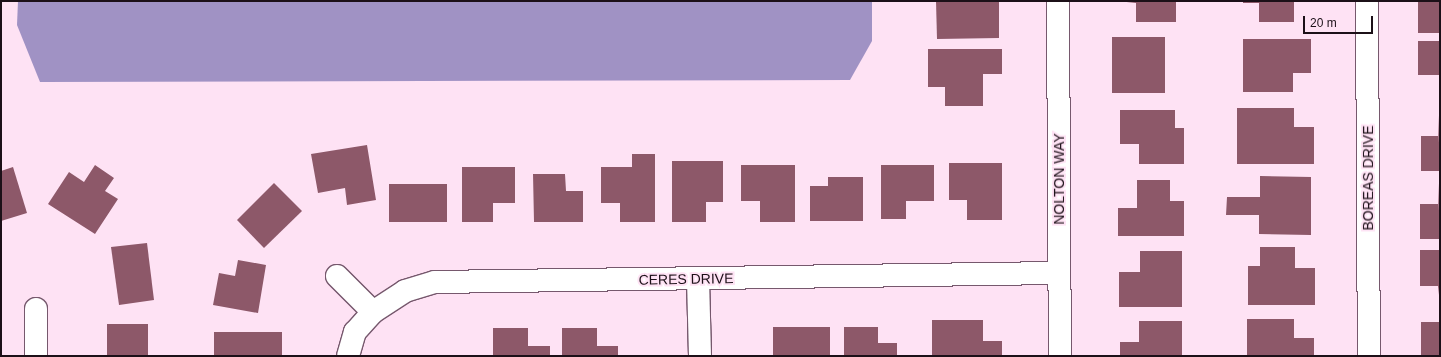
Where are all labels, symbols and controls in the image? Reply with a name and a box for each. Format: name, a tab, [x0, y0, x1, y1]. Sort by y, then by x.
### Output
scale bar	[1305, 8, 1375, 34]
text: 20 m	[1310, 16, 1337, 30]
street label: BOREAS DRIVE	[1360, 125, 1376, 231]
street label: NOLTON WAY	[1051, 133, 1067, 225]
street label: CERES DRIVE	[638, 270, 734, 288]

